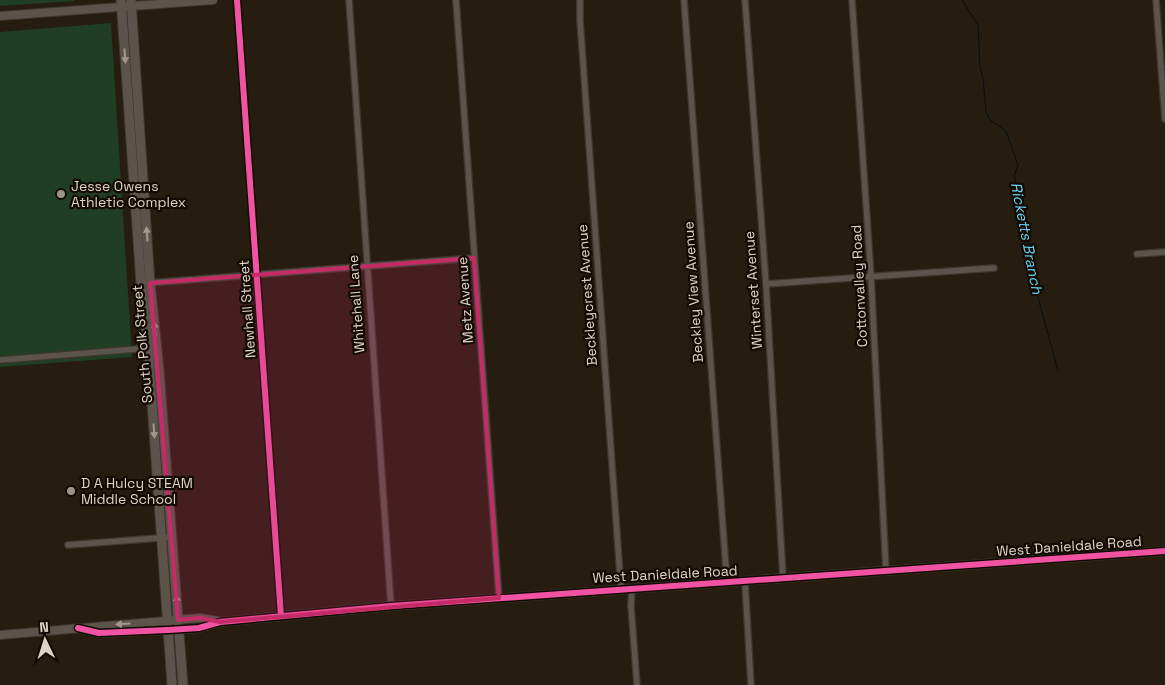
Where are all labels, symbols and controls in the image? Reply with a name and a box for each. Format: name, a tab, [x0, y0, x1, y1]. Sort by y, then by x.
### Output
one-way arrow	[121, 48, 129, 64]
place label: Jesse Owens Athletic Complex	[71, 177, 186, 211]
water label: Ricketts Branch	[1007, 180, 1047, 296]
marker: Jesse Owens Athletic Complex	[55, 188, 67, 200]
street label: Beckley View Avenue	[679, 221, 707, 363]
street label: Beckleycrest Avenue	[573, 224, 601, 366]
street label: Cottonvalley Road	[847, 224, 871, 348]
one-way arrow	[143, 226, 151, 242]
street label: Winterset Avenue	[740, 230, 766, 350]
street label: Whitehall Lane	[344, 254, 368, 354]
street label: Metz Avenue	[453, 256, 477, 344]
street label: Newhall Street	[235, 259, 259, 359]
street label: South Polk Street	[128, 284, 156, 404]
one-way arrow	[151, 321, 159, 337]
one-way arrow	[151, 423, 159, 439]
place label: D A Hulcy STEAM Middle School	[81, 474, 193, 508]
marker: D A Hulcy STEAM Middle School	[65, 485, 77, 497]
street label: West Danieldale Road	[996, 532, 1142, 560]
street label: West Danieldale Road	[592, 561, 738, 587]
one-way arrow	[172, 593, 180, 609]
north arrow	[20, 615, 70, 665]
text: N	[39, 618, 49, 636]
one-way arrow	[114, 620, 130, 628]

